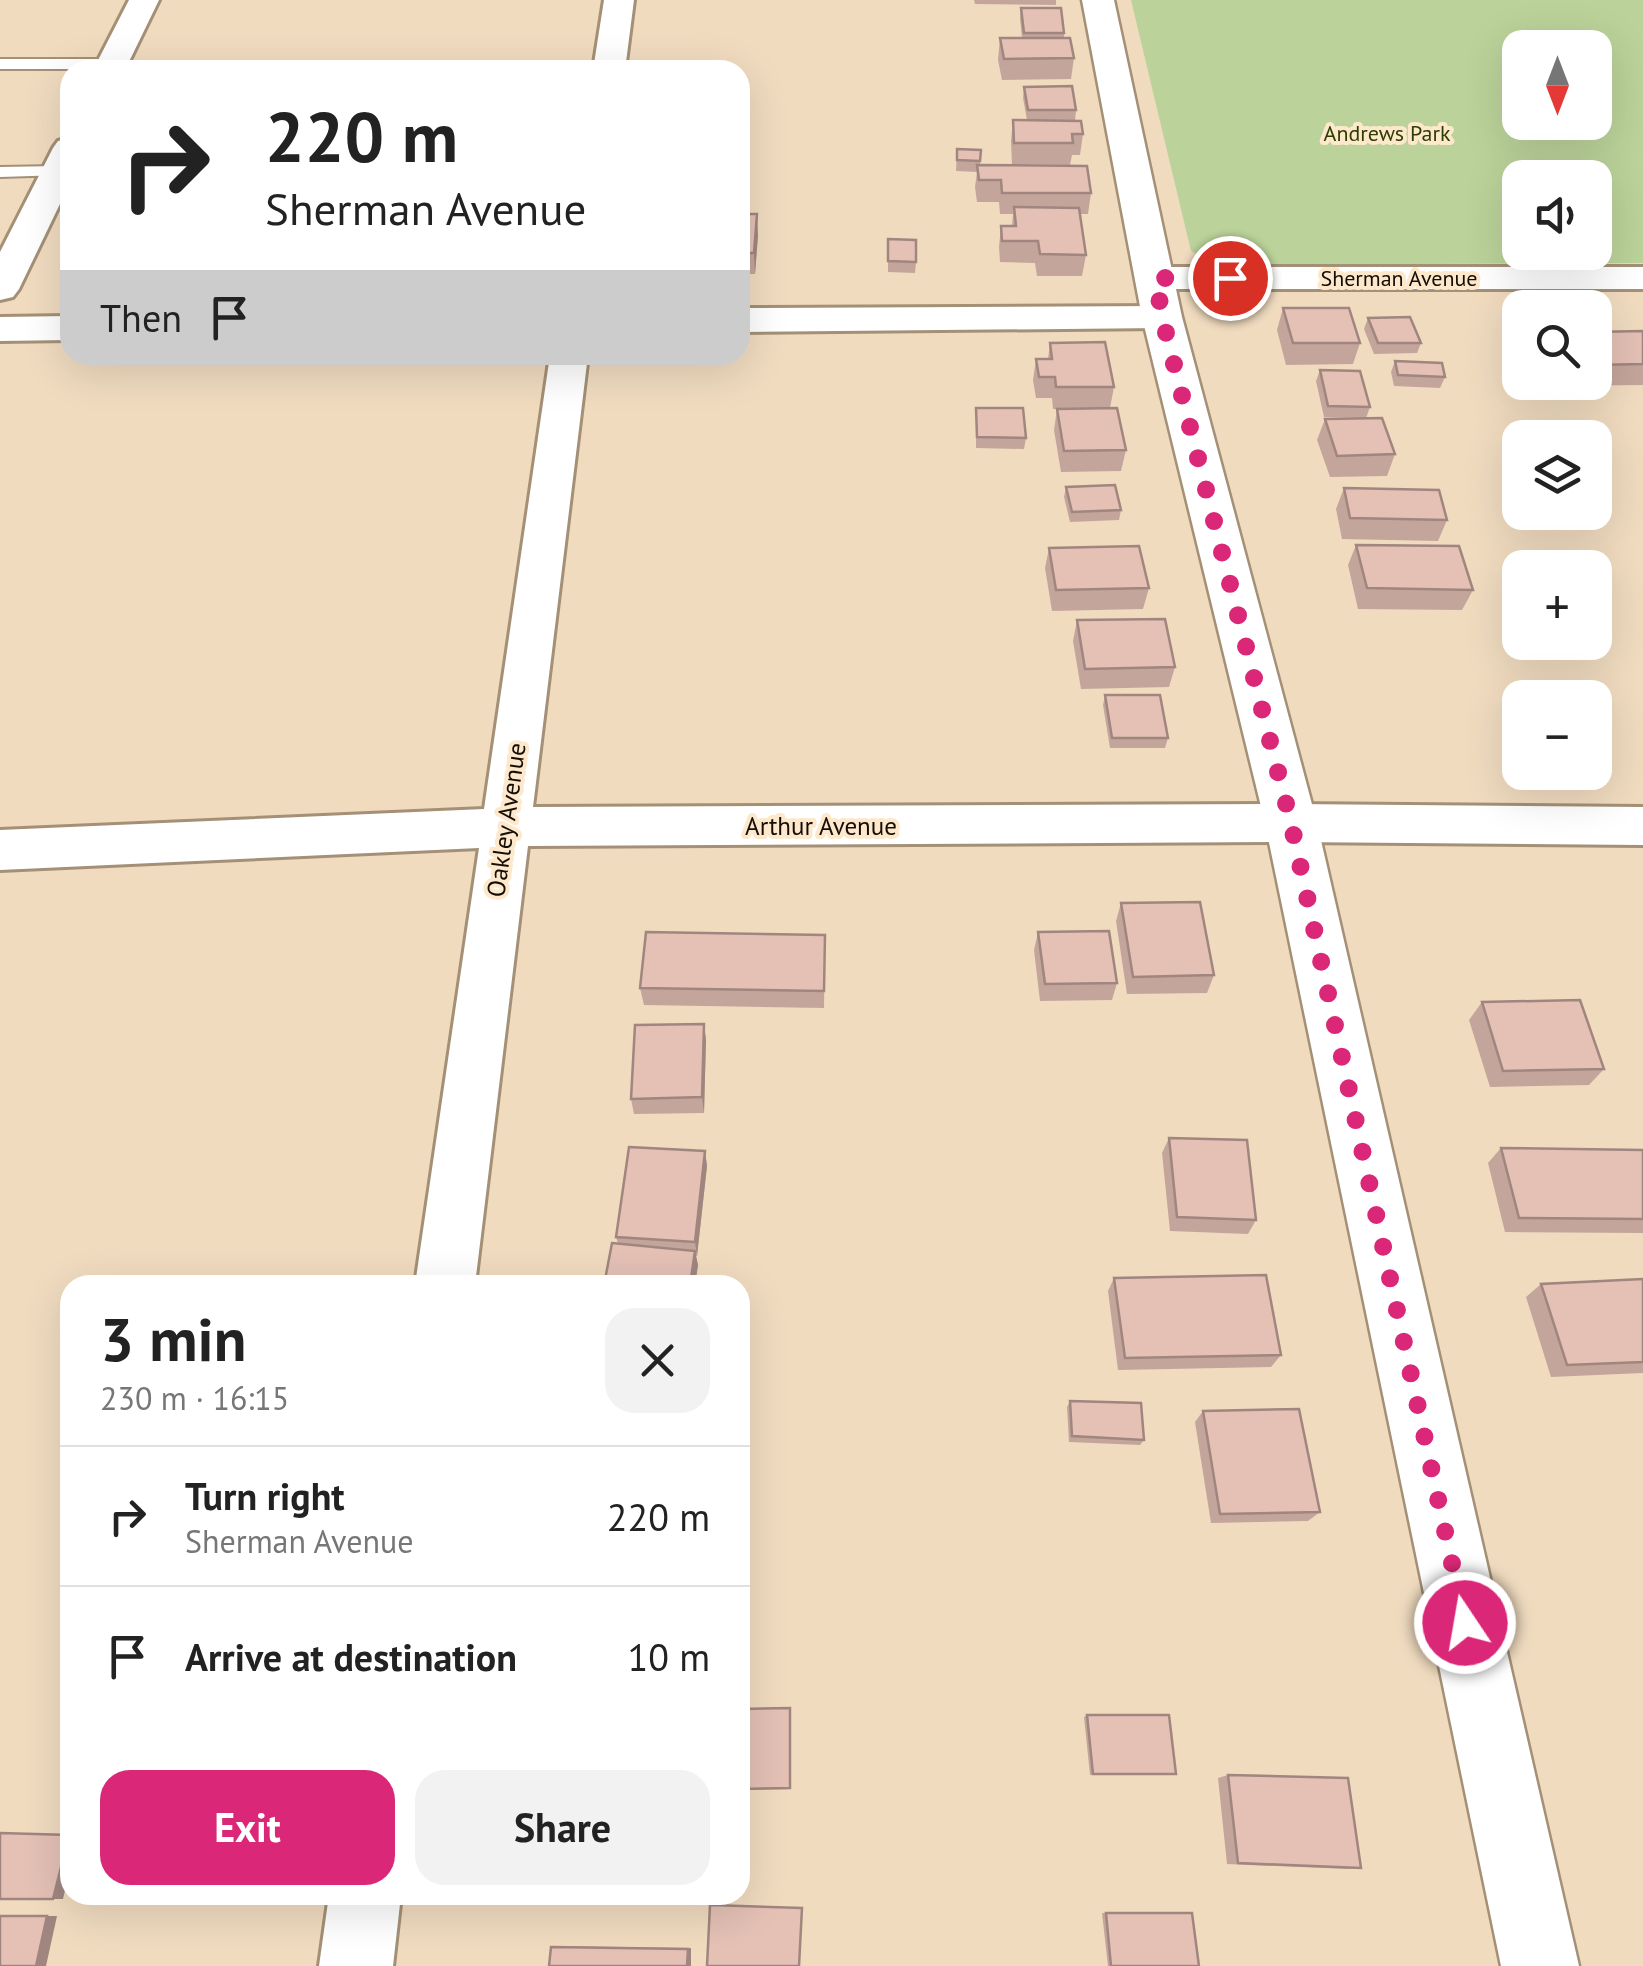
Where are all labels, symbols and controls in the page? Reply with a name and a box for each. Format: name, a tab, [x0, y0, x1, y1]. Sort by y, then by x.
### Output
north arrow	[1502, 30, 1612, 140]
map controls	[1502, 30, 1612, 790]
text: 220 m	[265, 91, 458, 181]
icon: right	[100, 100, 230, 230]
park label: Andrews Park	[1324, 119, 1451, 147]
button: sound	[1502, 160, 1612, 270]
text: Sherman Avenue	[265, 179, 586, 237]
pin	[1188, 236, 1273, 321]
icon: arrive	[1203, 251, 1258, 306]
street label: Sherman Avenue	[1320, 264, 1478, 292]
icon: arrive	[202, 290, 257, 345]
button: search	[1502, 290, 1612, 400]
text: Then	[100, 293, 182, 342]
button: layers	[1502, 420, 1612, 530]
button: +	[1502, 550, 1612, 660]
button: −	[1502, 680, 1612, 790]
street label: Oakley Avenue	[479, 741, 533, 899]
street label: Arthur Avenue	[745, 810, 897, 842]
text: 3 min	[100, 1300, 246, 1378]
button: close	[605, 1308, 710, 1413]
text: 230 m · 16:15	[100, 1377, 289, 1419]
text: Turn right	[185, 1471, 345, 1520]
icon: right	[100, 1489, 155, 1544]
text: 220 m	[607, 1492, 710, 1541]
text: Sherman Avenue	[185, 1520, 413, 1562]
position arrow	[1413, 1571, 1517, 1675]
icon: arrive	[100, 1629, 155, 1684]
text: Arrive at destination	[185, 1632, 517, 1681]
text: 10 m	[628, 1632, 710, 1681]
button: Exit	[100, 1770, 395, 1885]
button: Share	[415, 1770, 710, 1885]

